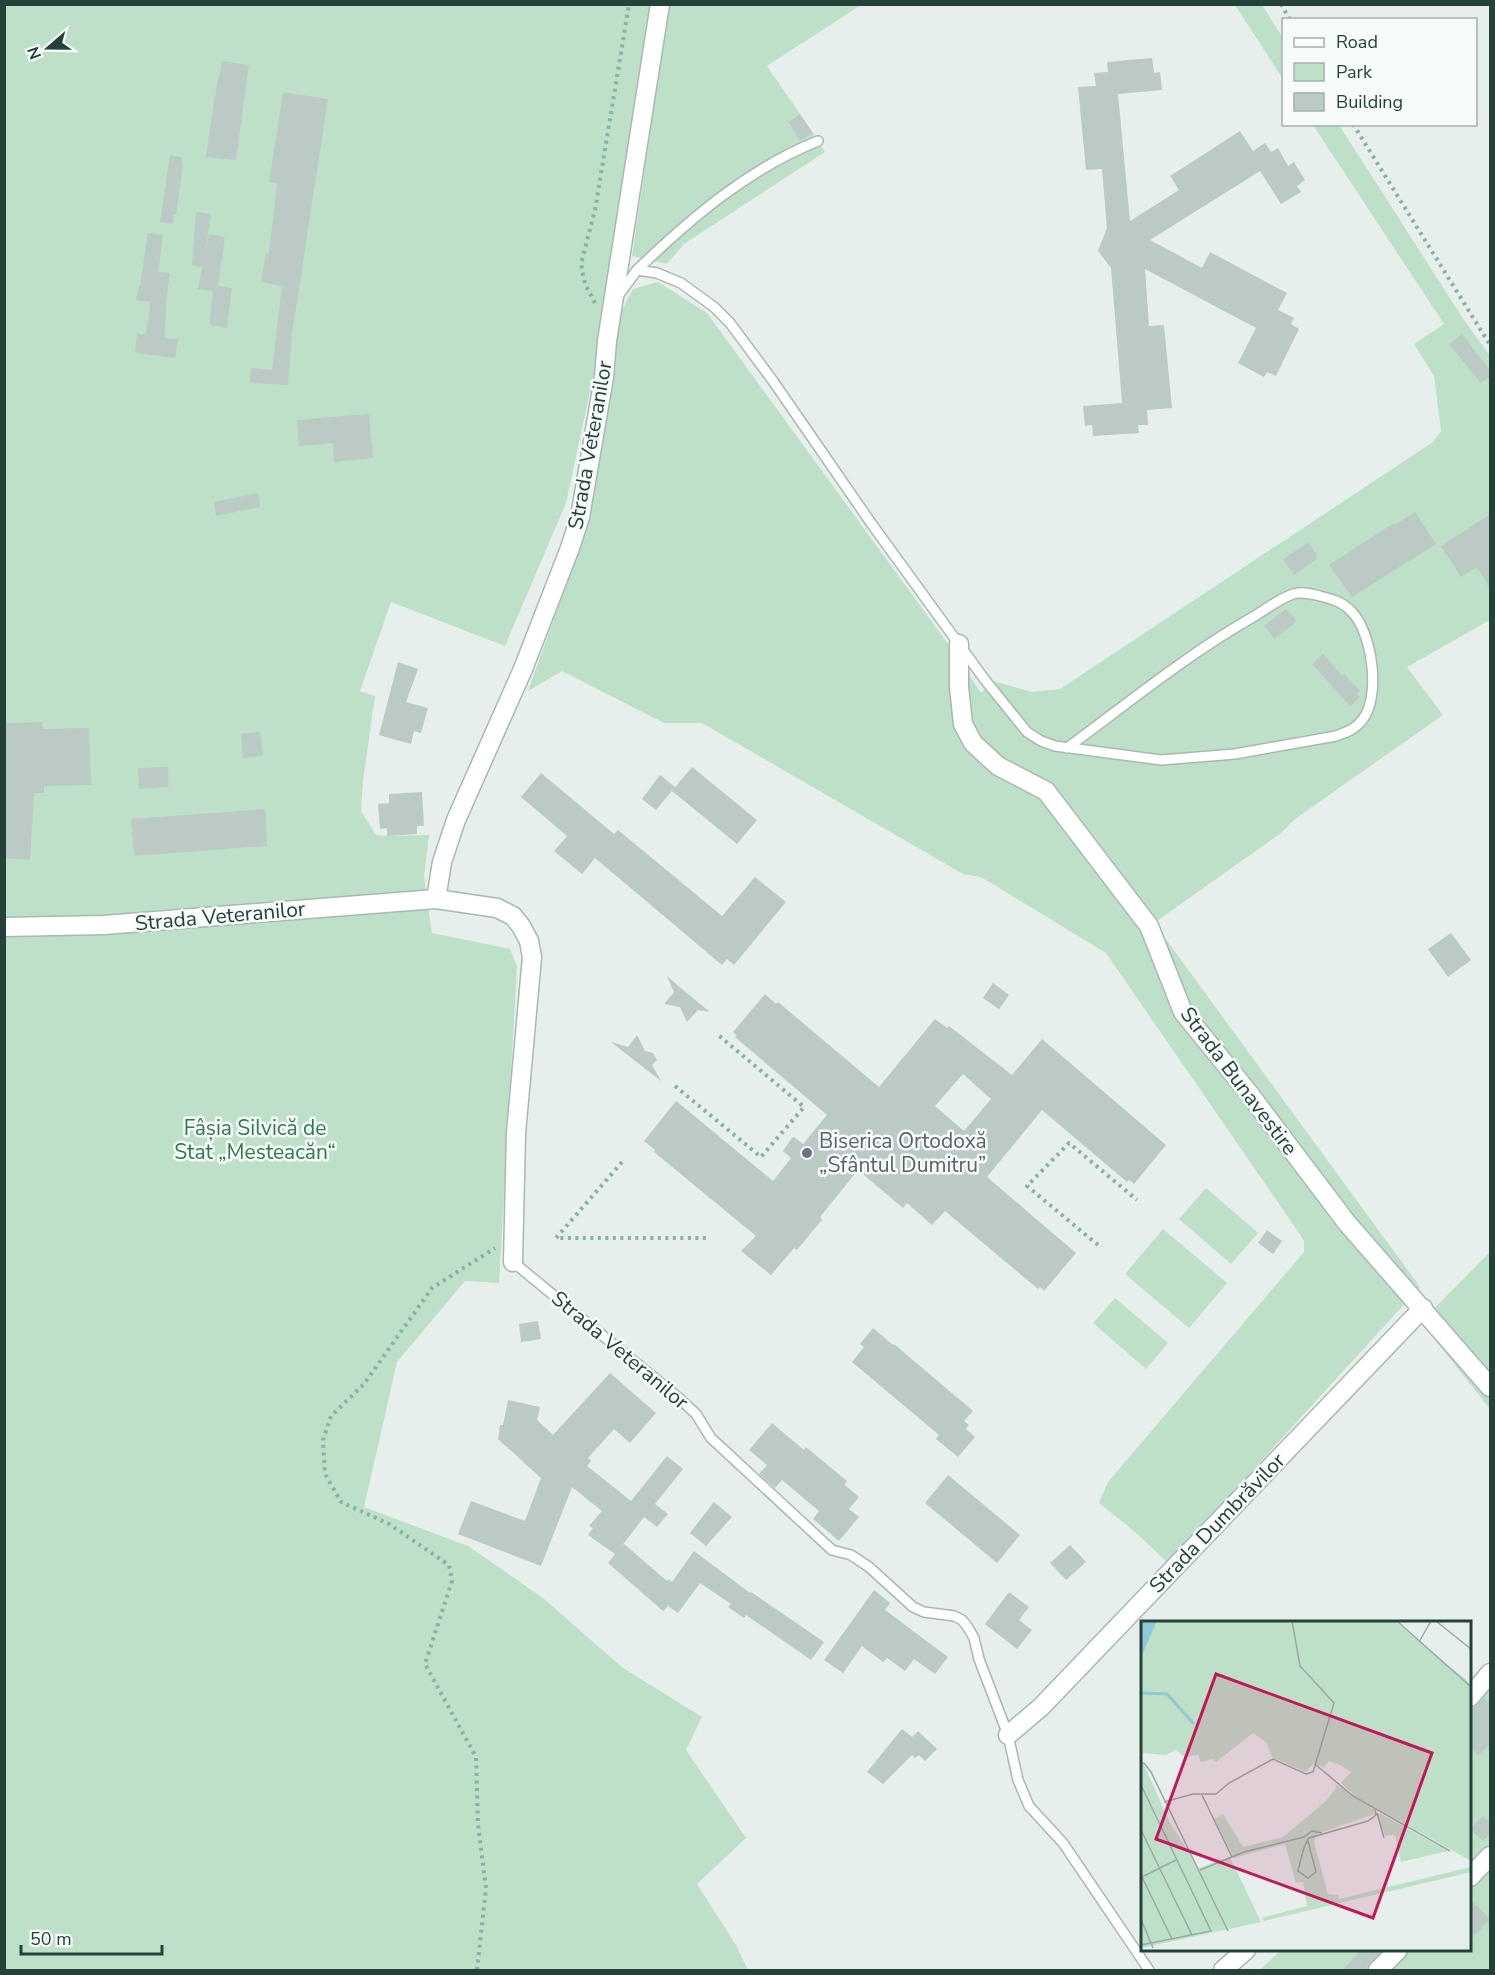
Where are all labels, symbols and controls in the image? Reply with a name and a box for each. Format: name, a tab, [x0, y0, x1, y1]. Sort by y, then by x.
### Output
north arrow	[18, 18, 78, 78]
legend	[1282, 18, 1477, 126]
text: Road	[1336, 30, 1378, 54]
text: N	[22, 43, 47, 62]
text: Park	[1336, 60, 1373, 84]
text: Building	[1336, 90, 1403, 114]
street label: Strada Veteranilor	[561, 358, 619, 532]
street label: Strada Veteranilor	[134, 895, 307, 937]
street label: Strada Bunavestire	[1174, 1001, 1304, 1161]
park label: Fâșia Silvică de Stat „Mesteacăn“	[174, 1114, 336, 1166]
place label: Biserica Ortodoxă „Sfântul Dumitru”	[819, 1127, 987, 1179]
marker: Biserica Ortodoxă „Sfântul Dumitru”	[800, 1146, 814, 1160]
street label: Strada Veteranilor	[545, 1284, 695, 1416]
street label: Strada Dumbrăvilor	[1143, 1447, 1292, 1599]
inset map	[1141, 1621, 1471, 1951]
scale bar	[21, 1918, 162, 1956]
text: 50 m	[30, 1927, 72, 1951]

